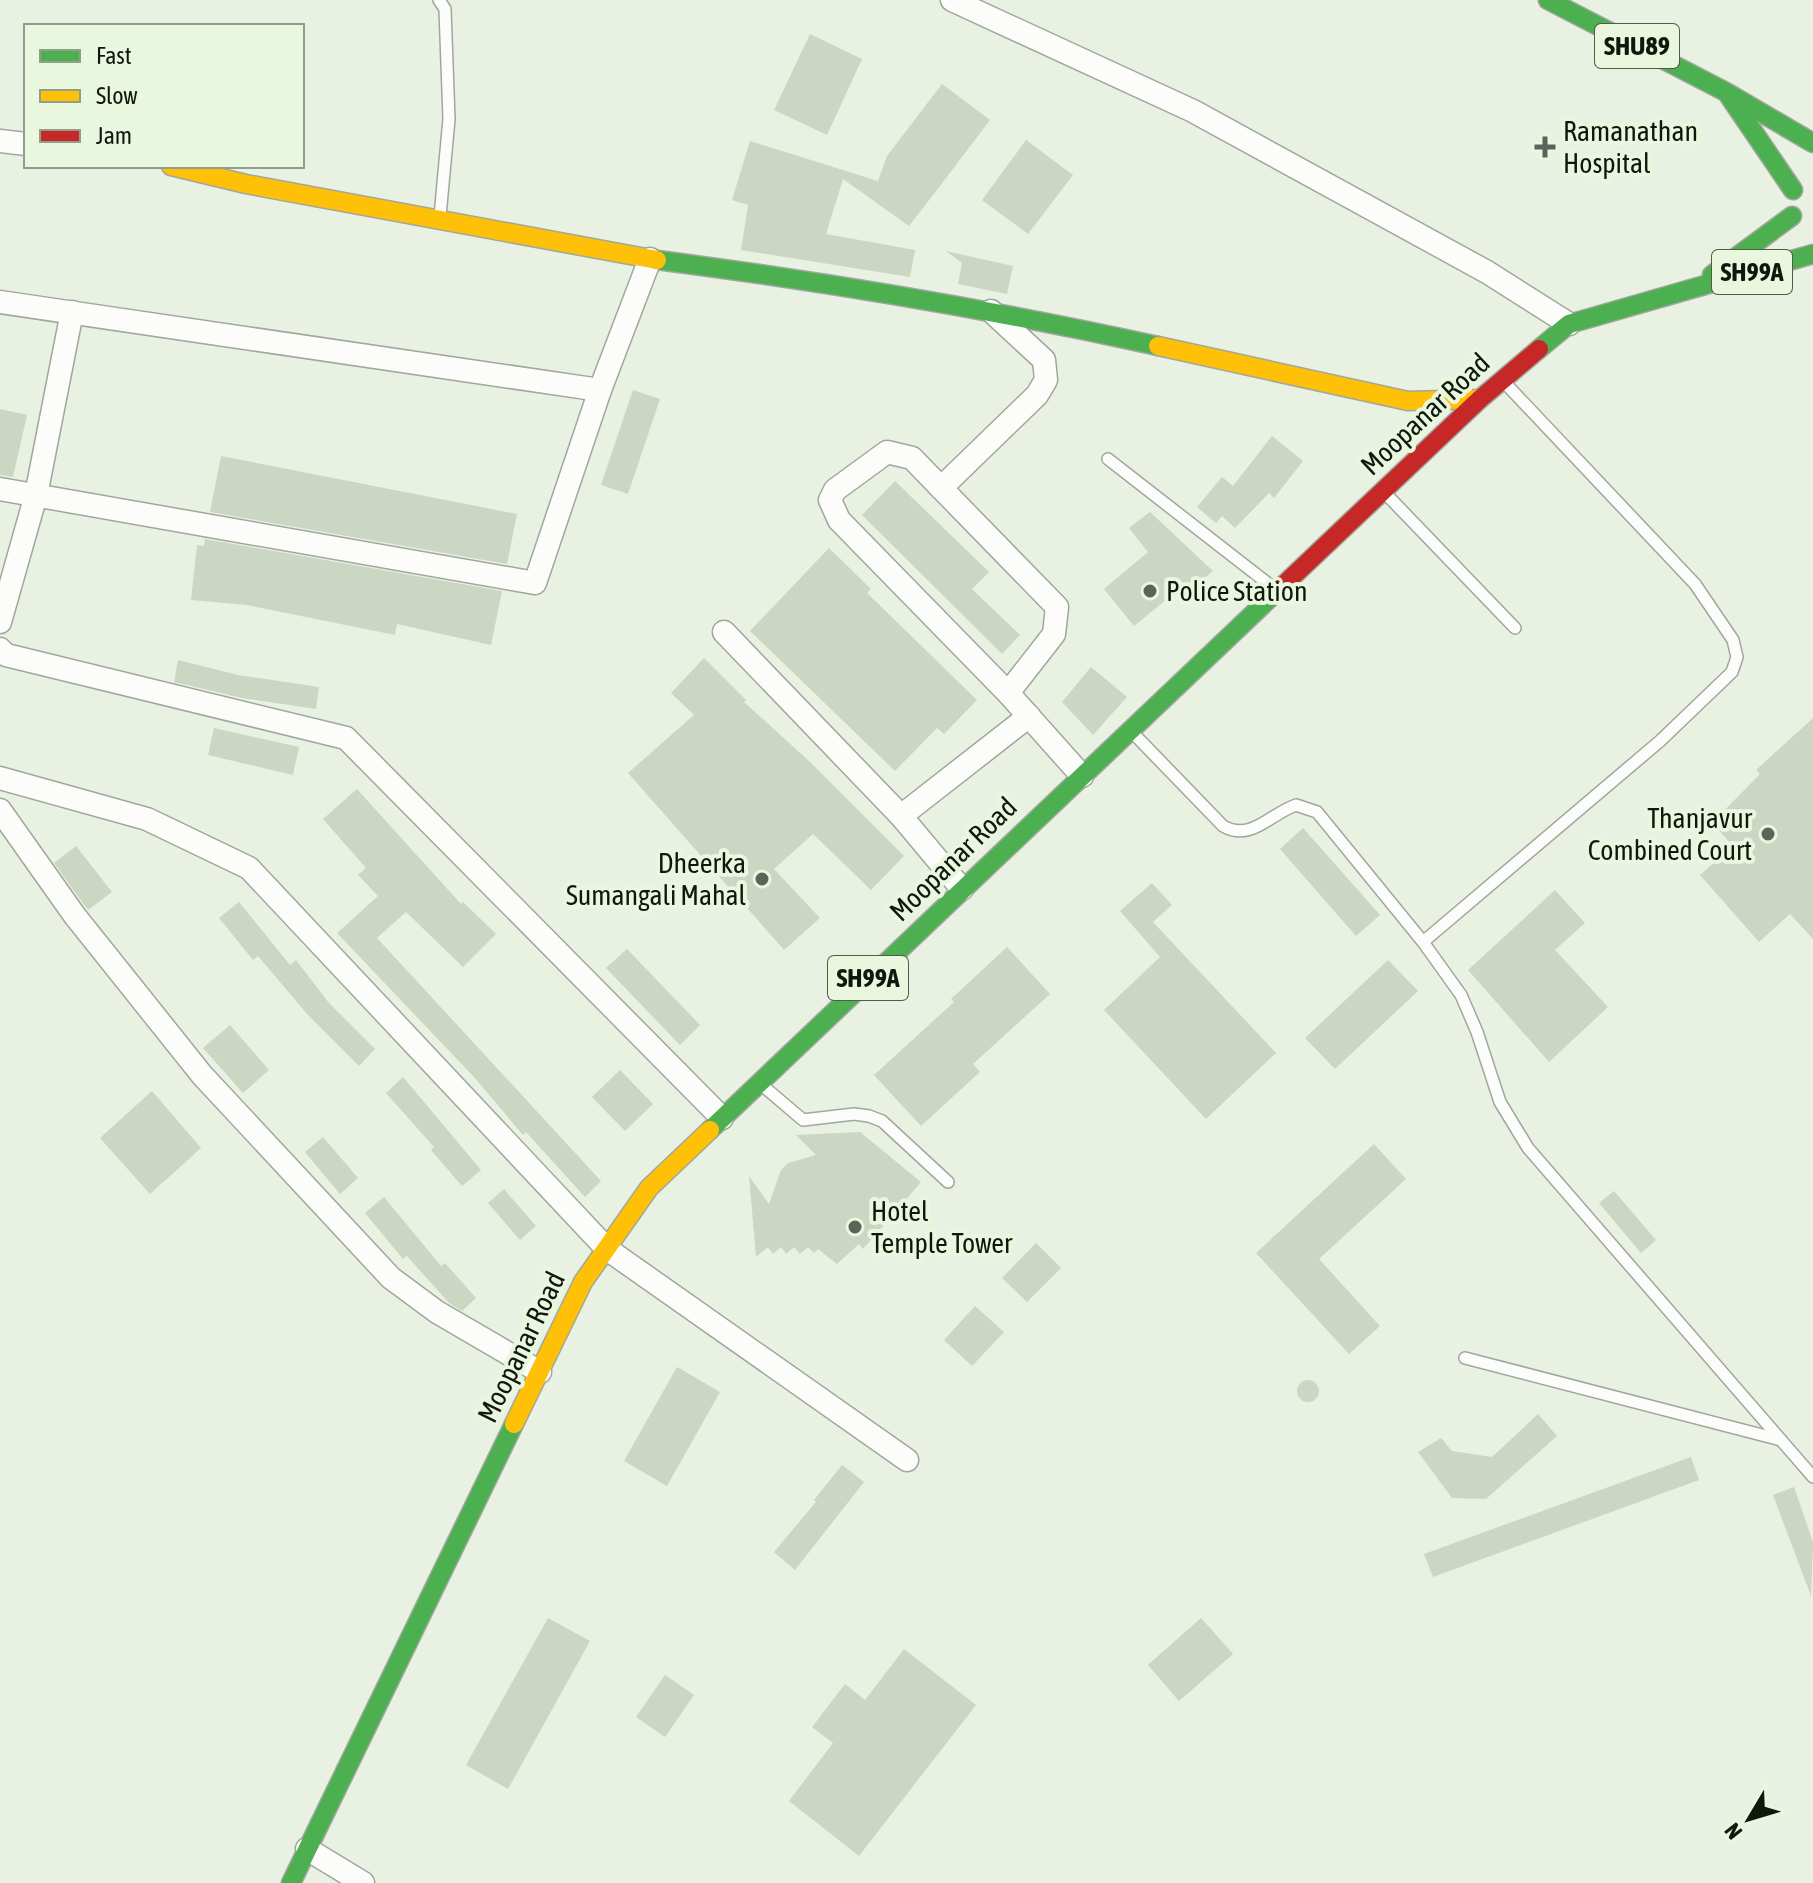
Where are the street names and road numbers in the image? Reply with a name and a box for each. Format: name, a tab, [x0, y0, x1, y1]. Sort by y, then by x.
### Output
road number: SHU89	[1595, 24, 1679, 68]
road number: SH99A	[1712, 250, 1792, 294]
street label: Moopanar Road	[1354, 347, 1496, 481]
street label: Moopanar Road	[883, 791, 1023, 927]
road number: SH99A	[828, 956, 908, 1000]
street label: Moopanar Road	[471, 1266, 571, 1428]

